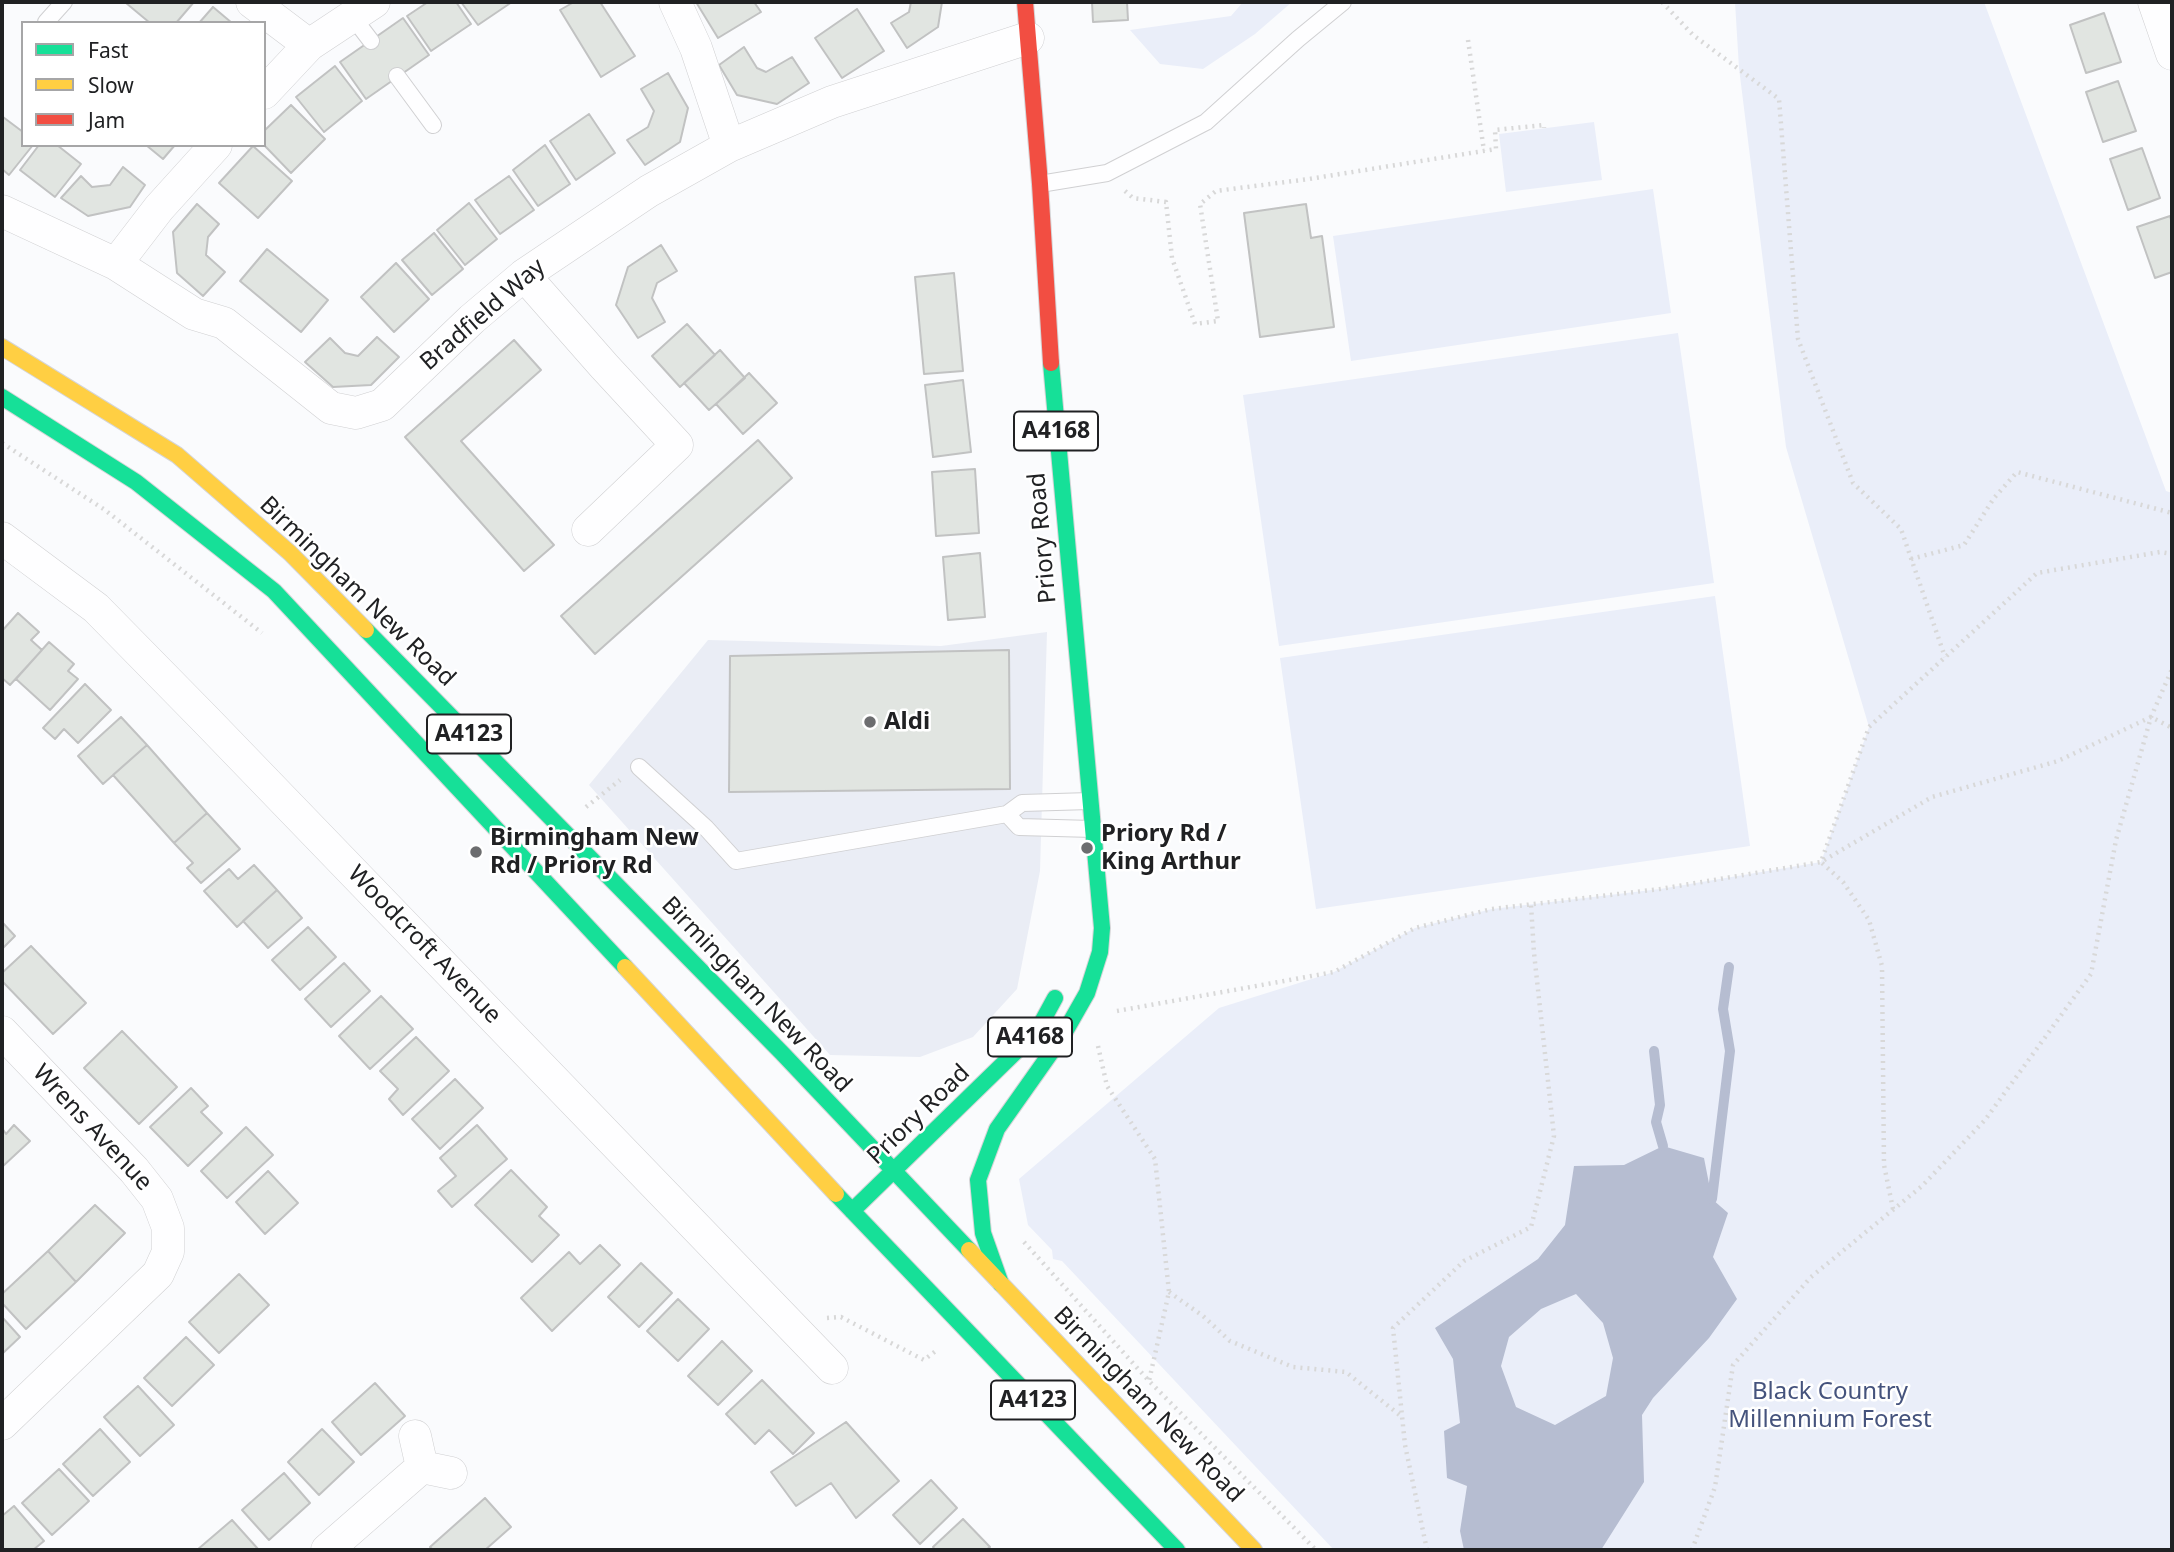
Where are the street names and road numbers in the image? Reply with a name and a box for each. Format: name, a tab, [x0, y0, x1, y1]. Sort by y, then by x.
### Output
street label: Bradfield Way	[415, 253, 551, 377]
road number: A4168	[1014, 412, 1098, 450]
street label: Priory Road	[1023, 471, 1063, 605]
street label: Birmingham New Road	[253, 491, 461, 693]
road number: A4123	[427, 714, 511, 754]
street label: Woodcroft Avenue	[341, 860, 507, 1030]
street label: Birmingham New Road	[655, 891, 857, 1099]
road number: A4168	[988, 1018, 1072, 1056]
street label: Wrens Avenue	[26, 1059, 158, 1197]
street label: Priory Road	[862, 1059, 976, 1171]
street label: Birmingham New Road	[1047, 1301, 1249, 1509]
road number: A4123	[991, 1380, 1075, 1420]

